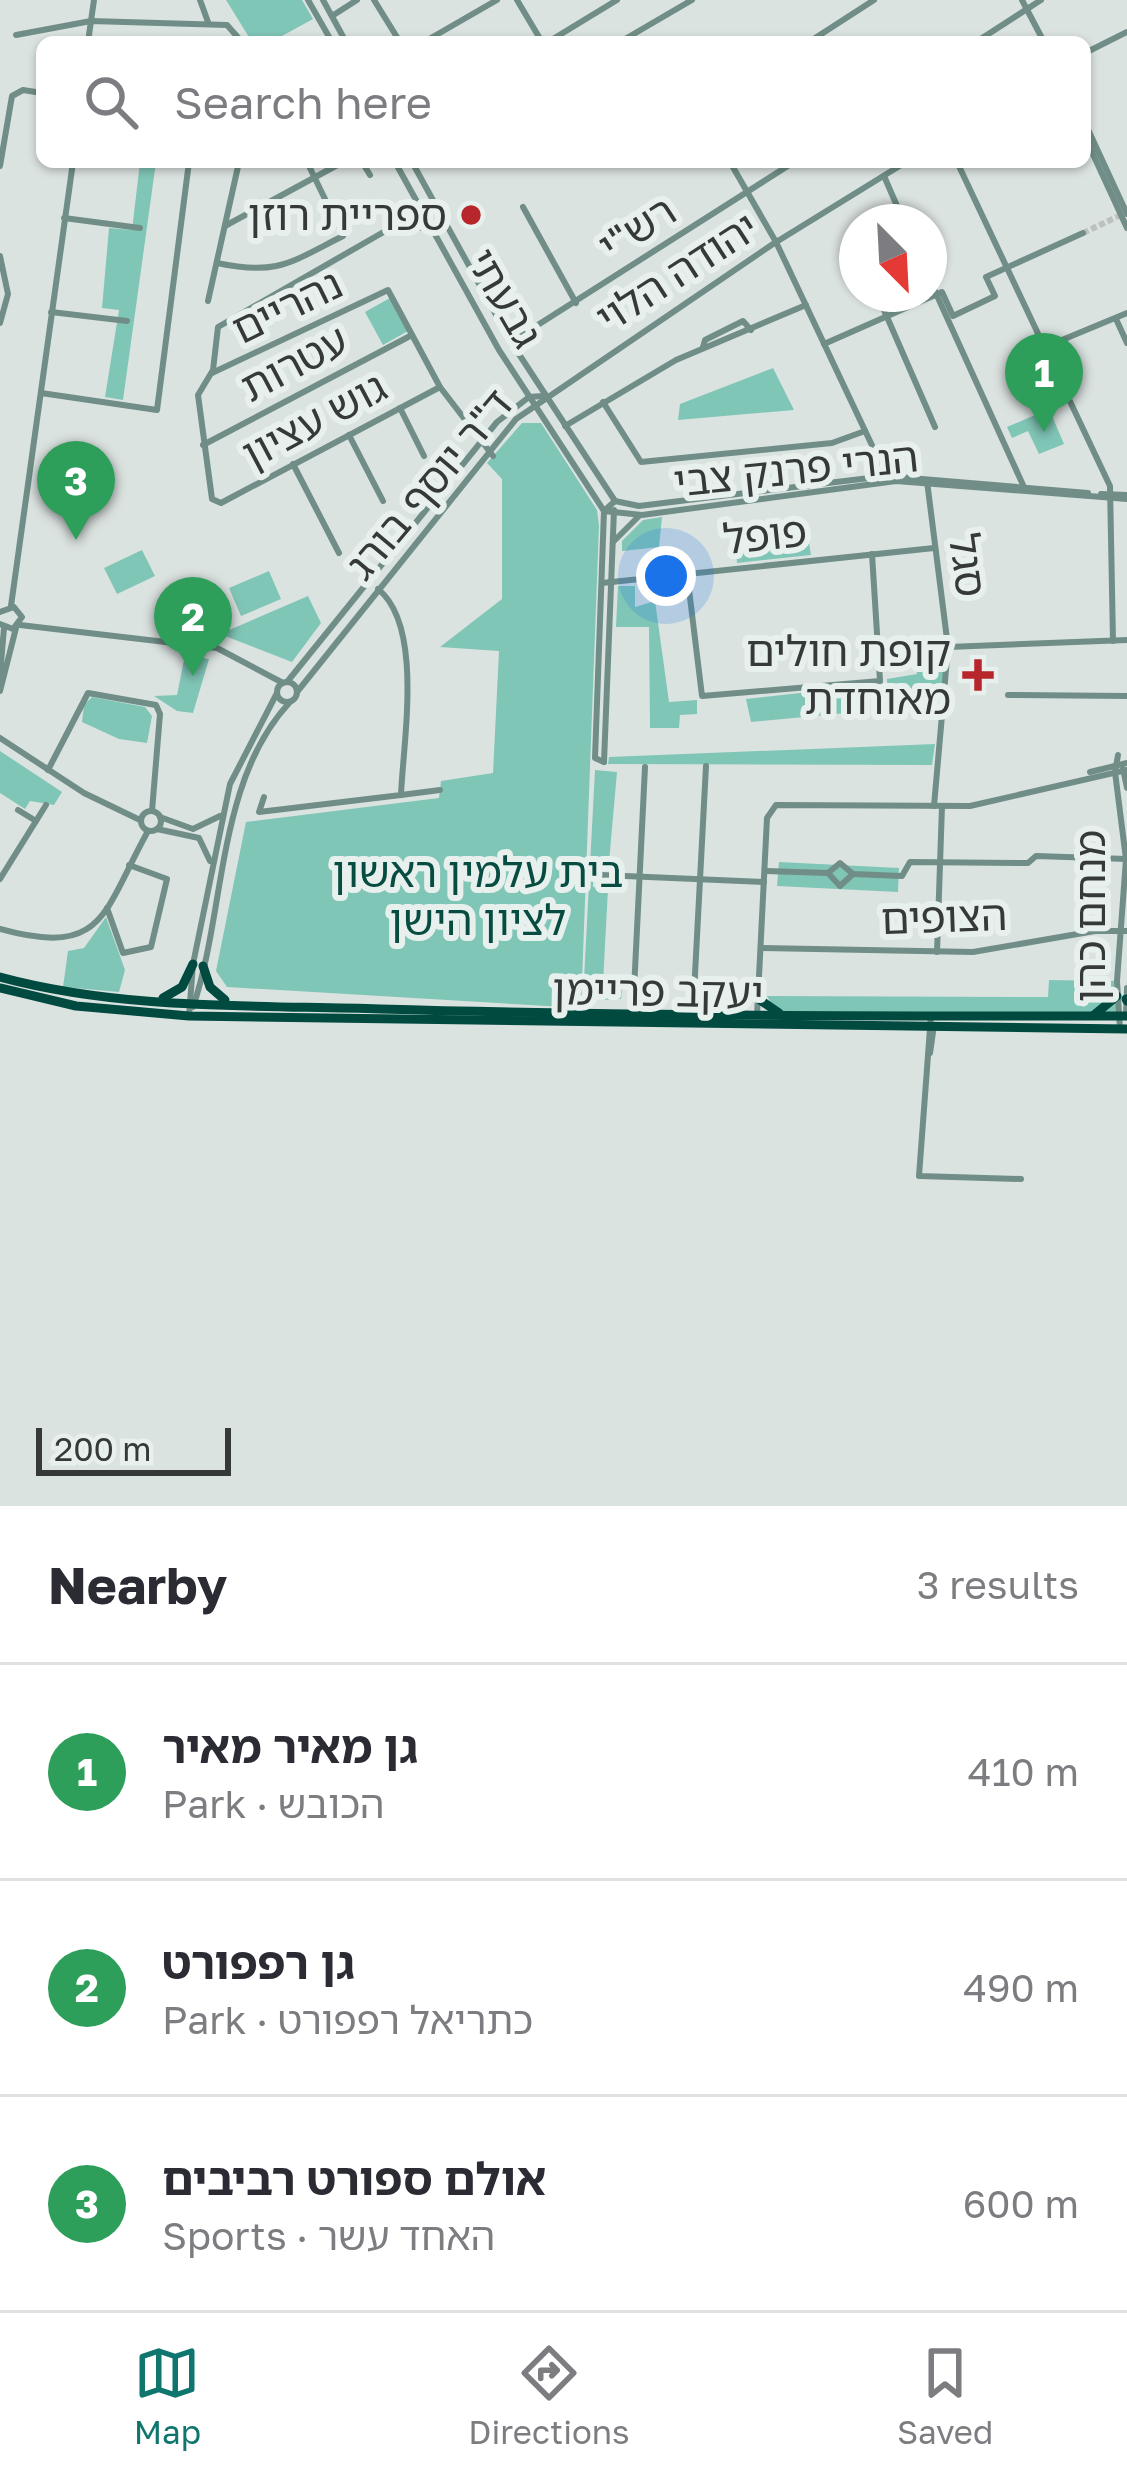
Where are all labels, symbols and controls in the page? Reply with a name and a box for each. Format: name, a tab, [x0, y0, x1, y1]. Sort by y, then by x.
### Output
search box	[36, 36, 1091, 168]
icon: search	[78, 69, 144, 135]
text: Search here	[174, 75, 432, 129]
street label: רש"י	[589, 184, 684, 270]
place label: ספריית רוזן	[248, 189, 447, 239]
street label: יהודה הלוי	[586, 200, 767, 342]
marker: ספריית רוזן	[458, 202, 484, 228]
north arrow	[839, 204, 947, 312]
street label: גבעתי	[458, 239, 554, 356]
street label: נהריים	[223, 257, 350, 353]
street label: עטרות	[231, 313, 356, 411]
pin: 1	[1005, 333, 1083, 432]
street label: גוש עציון	[233, 360, 394, 478]
street label: ד"ר יוסף בורג	[334, 378, 522, 588]
street label: הנרי פרנק צבי	[671, 430, 921, 506]
pin: 3	[37, 441, 115, 540]
street label: פופל	[721, 505, 809, 563]
street label: סגל	[940, 530, 998, 600]
your location	[636, 546, 696, 606]
pin: 2	[154, 577, 232, 676]
place label: קופת חולים מאוחדת	[746, 625, 951, 723]
marker: קופת חולים מאוחדת	[962, 659, 994, 691]
street label: מנחם כהן	[1064, 830, 1114, 1002]
park label: בית עלמין ראשון לציון הישן	[333, 846, 623, 944]
street label: הצופים	[880, 889, 1008, 943]
street label: יעקב פריימן	[552, 963, 764, 1017]
scale bar	[36, 1422, 231, 1475]
text: 200 m	[54, 1429, 152, 1468]
text: Nearby	[48, 1554, 227, 1615]
text: 3 results	[917, 1561, 1079, 1608]
text: גן מאיר מאיר	[162, 1719, 418, 1773]
text: 1	[77, 1748, 97, 1795]
text: 410 m	[968, 1748, 1079, 1795]
text: Park · הכובש	[162, 1780, 384, 1827]
text: גן רפפורט	[162, 1935, 355, 1989]
text: 2	[75, 1964, 99, 2011]
text: 490 m	[963, 1964, 1079, 2011]
text: Park · כתריאל רפפורט	[162, 1996, 533, 2043]
text: אולם ספורט רביבים	[162, 2151, 546, 2205]
text: 3	[75, 2180, 99, 2227]
text: 600 m	[963, 2180, 1079, 2227]
text: Sports · האחד עשר	[162, 2212, 495, 2259]
tab: Map	[134, 2340, 201, 2451]
tab: Directions	[468, 2340, 630, 2451]
tab: Saved	[897, 2340, 993, 2451]

